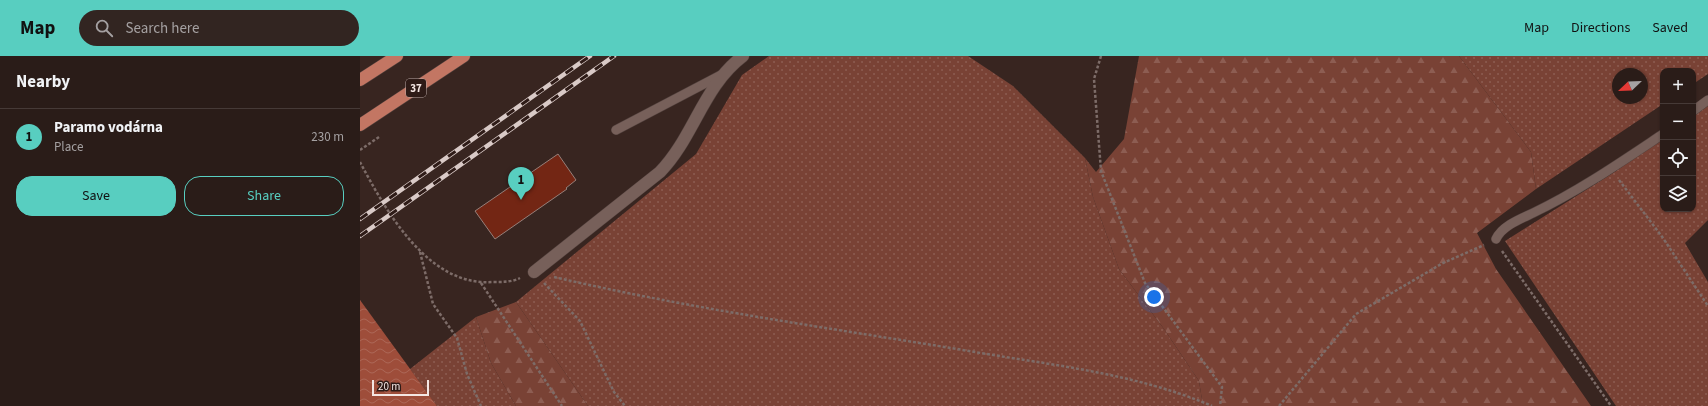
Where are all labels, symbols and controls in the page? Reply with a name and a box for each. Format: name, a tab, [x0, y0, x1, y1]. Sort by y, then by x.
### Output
search box	[79, 10, 359, 46]
text: Map	[20, 15, 55, 42]
icon: search	[93, 17, 115, 39]
text: Search here	[125, 18, 199, 39]
text: Map	[1524, 18, 1549, 38]
text: Directions	[1571, 18, 1630, 38]
text: Saved	[1652, 18, 1688, 38]
north arrow	[1612, 68, 1648, 104]
map controls	[1660, 68, 1696, 212]
button: +	[1660, 68, 1696, 104]
text: Nearby	[16, 70, 70, 94]
road number: 37	[406, 79, 426, 97]
button: −	[1660, 104, 1696, 140]
text: Paramo vodárna	[54, 117, 163, 138]
text: 1	[26, 128, 32, 146]
text: 230 m	[311, 128, 344, 146]
text: Place	[54, 138, 83, 156]
button: locate	[1660, 140, 1696, 176]
pin: 1	[508, 167, 534, 200]
button: Save	[16, 176, 176, 216]
button: Share	[184, 176, 344, 216]
button: layers	[1660, 176, 1696, 212]
your location	[1144, 287, 1164, 307]
scale bar	[372, 378, 429, 397]
text: 20 m	[378, 379, 400, 394]

